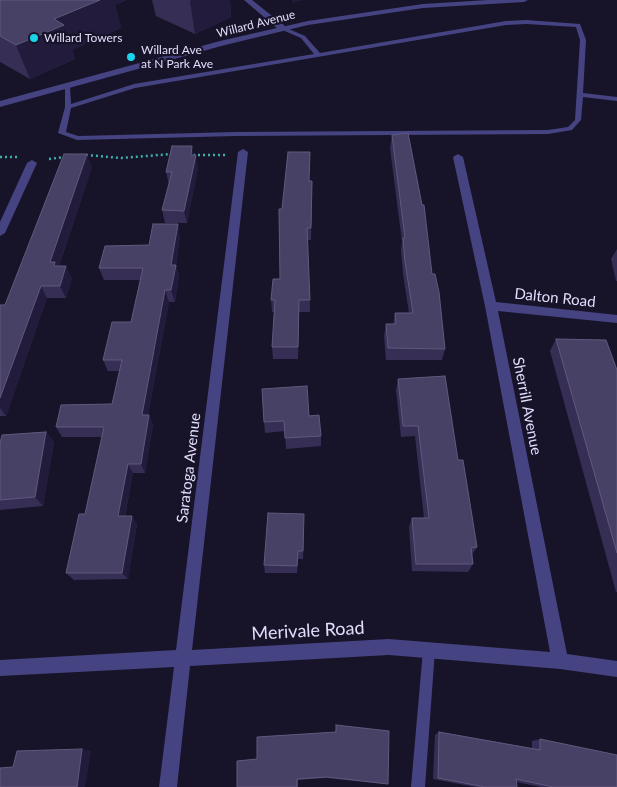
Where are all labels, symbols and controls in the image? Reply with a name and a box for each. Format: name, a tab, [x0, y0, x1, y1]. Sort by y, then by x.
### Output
street label: Willard Avenue	[215, 7, 297, 41]
place label: Willard Towers	[44, 31, 122, 45]
marker: Willard Towers	[28, 32, 40, 44]
place label: Willard Ave at N Park Ave	[141, 43, 213, 71]
marker: Willard Ave at N Park Ave	[125, 51, 137, 63]
street label: Dalton Road	[514, 285, 596, 311]
street label: Sherrill Avenue	[509, 355, 545, 457]
street label: Saratoga Avenue	[173, 412, 205, 524]
street label: Merivale Road	[251, 617, 365, 645]

